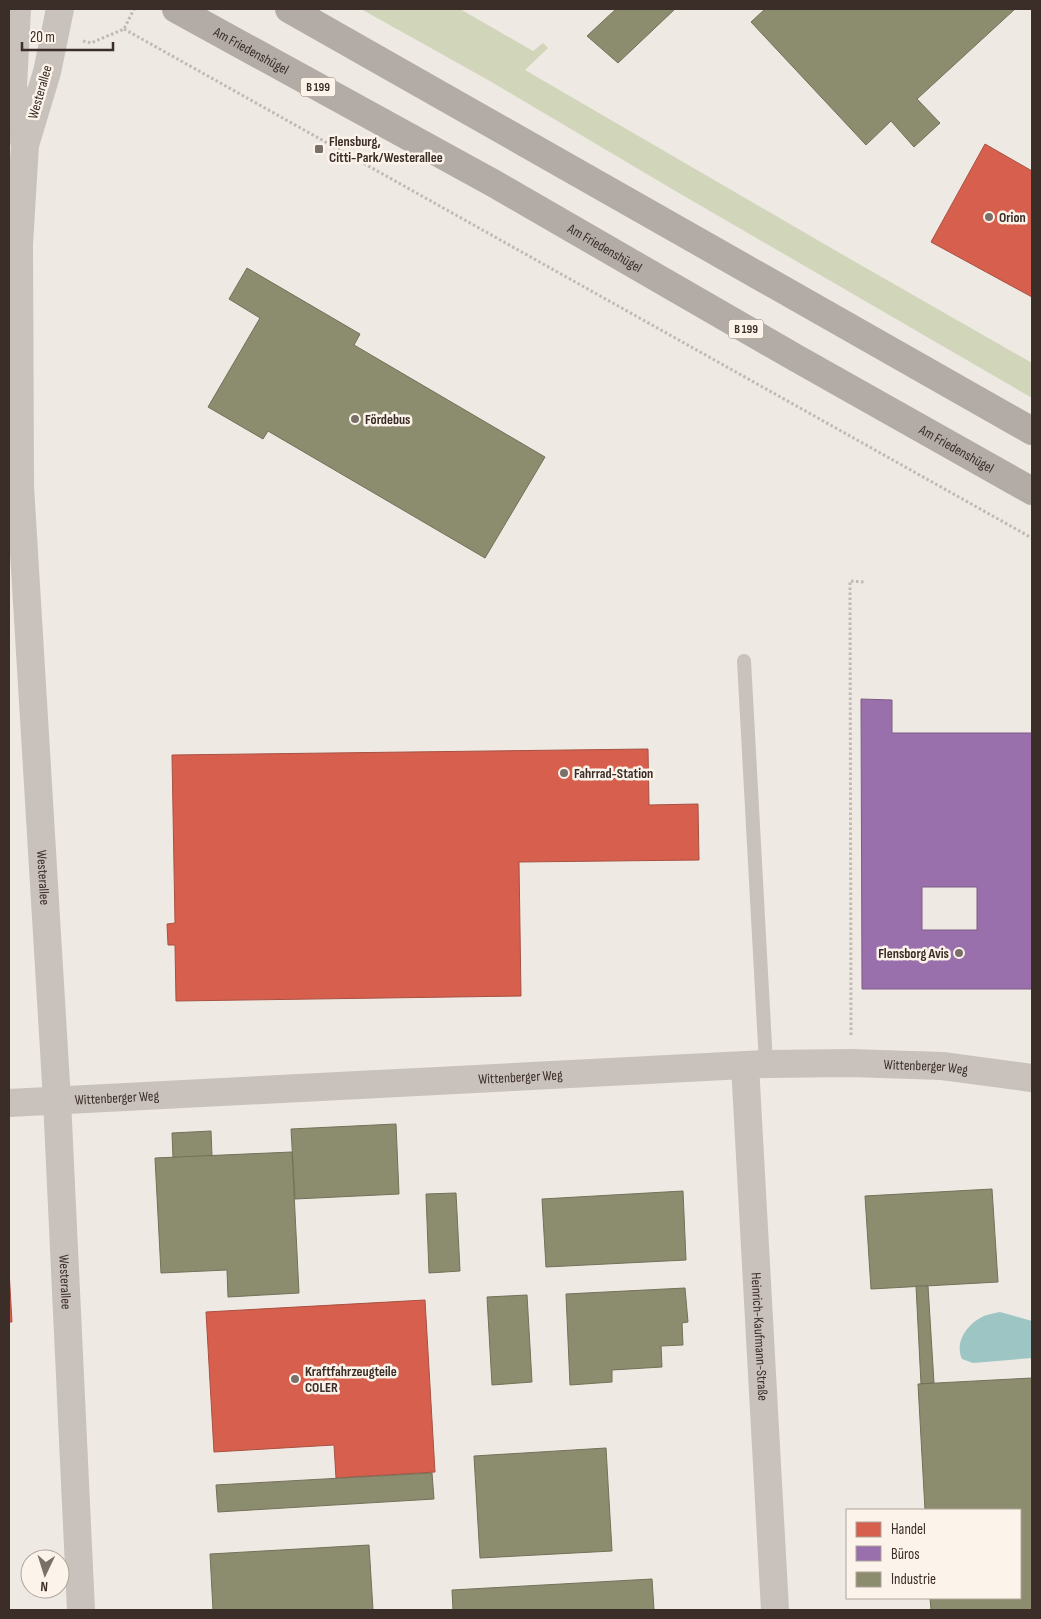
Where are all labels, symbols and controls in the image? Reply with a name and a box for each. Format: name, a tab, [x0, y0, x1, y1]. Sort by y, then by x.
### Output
scale bar	[22, 20, 114, 52]
street label: Am Friedenshügel	[210, 22, 292, 78]
text: 20 m	[30, 28, 55, 47]
street label: Westerallee	[24, 63, 56, 121]
road number: B 199	[300, 77, 336, 96]
place label: Flensburg, Citti-Park/Westerallee	[329, 133, 443, 166]
marker: Flensburg, Citti-Park/Westerallee	[313, 143, 325, 155]
place label: Orion	[999, 209, 1026, 226]
marker: Orion	[983, 211, 995, 223]
street label: Am Friedenshügel	[564, 219, 645, 276]
road number: B 199	[728, 320, 764, 338]
place label: Fördebus	[365, 411, 410, 428]
marker: Fördebus	[349, 413, 361, 425]
street label: Am Friedenshügel	[915, 420, 997, 476]
place label: Fahrrad-Station	[574, 765, 653, 782]
marker: Fahrrad-Station	[558, 767, 570, 779]
street label: Westerallee	[33, 850, 54, 906]
place label: Flensborg Avis	[878, 945, 949, 962]
marker: Flensborg Avis	[953, 947, 965, 959]
street label: Wittenberger Weg	[883, 1056, 969, 1078]
street label: Wittenberger Weg	[478, 1066, 563, 1087]
street label: Wittenberger Weg	[74, 1087, 160, 1108]
street label: Westerallee	[56, 1254, 75, 1310]
street label: Heinrich-Kaufmann-Straße	[748, 1272, 772, 1401]
place label: Kraftfahrzeugteile COLER	[305, 1363, 397, 1396]
marker: Kraftfahrzeugteile COLER	[289, 1373, 301, 1385]
legend	[846, 1509, 1021, 1599]
text: Handel	[891, 1520, 926, 1539]
text: Büros	[891, 1545, 920, 1564]
north arrow	[20, 1549, 70, 1599]
text: Industrie	[891, 1570, 936, 1589]
text: N	[40, 1578, 48, 1595]

